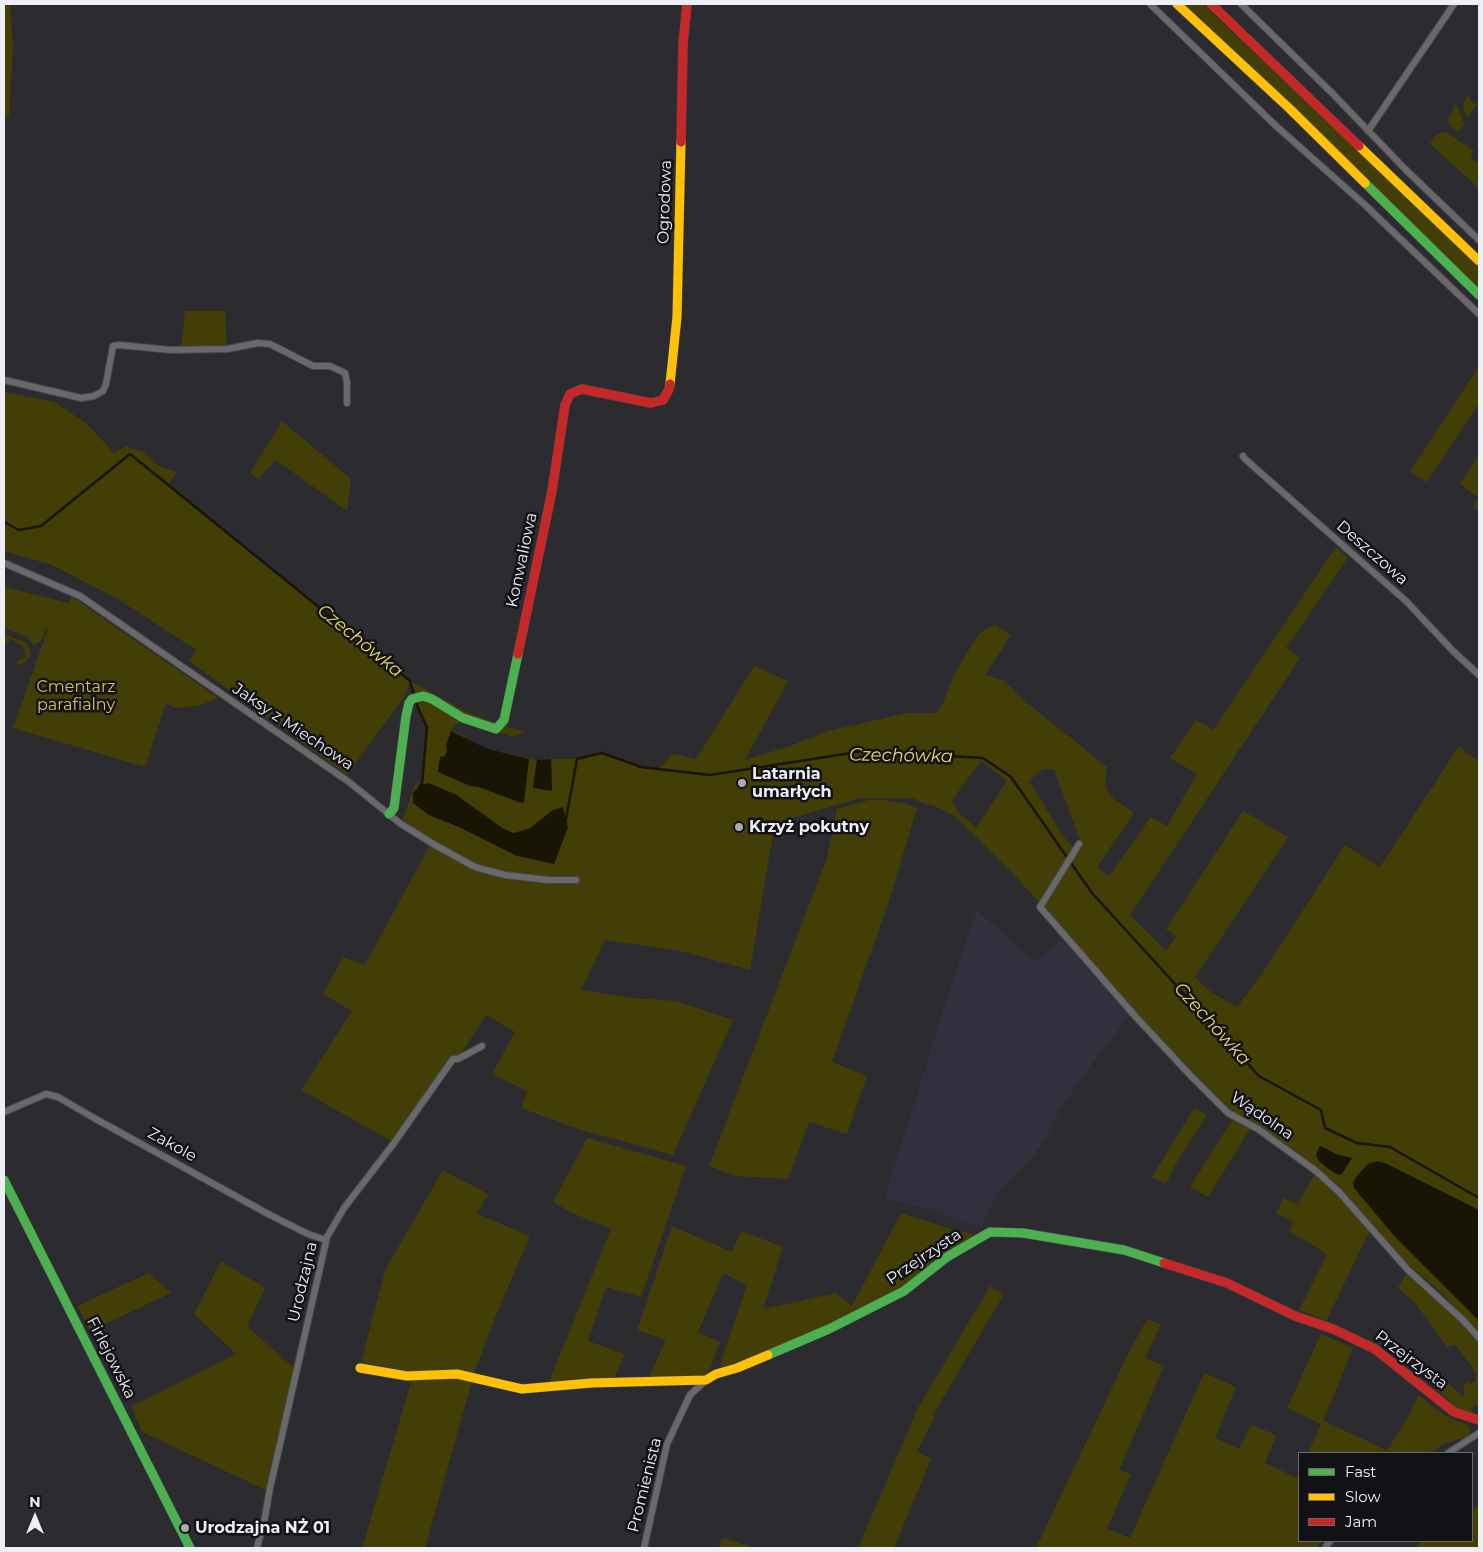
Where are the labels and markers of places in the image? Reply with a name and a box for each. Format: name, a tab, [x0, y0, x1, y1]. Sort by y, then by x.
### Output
place label: Latarnia umarłych	[752, 764, 832, 802]
marker: Latarnia umarłych	[736, 777, 748, 789]
place label: Krzyż pokutny	[749, 817, 869, 837]
marker: Krzyż pokutny	[733, 821, 745, 833]
place label: Urodzajna NŻ 01	[195, 1518, 330, 1538]
marker: Urodzajna NŻ 01	[179, 1522, 191, 1534]

